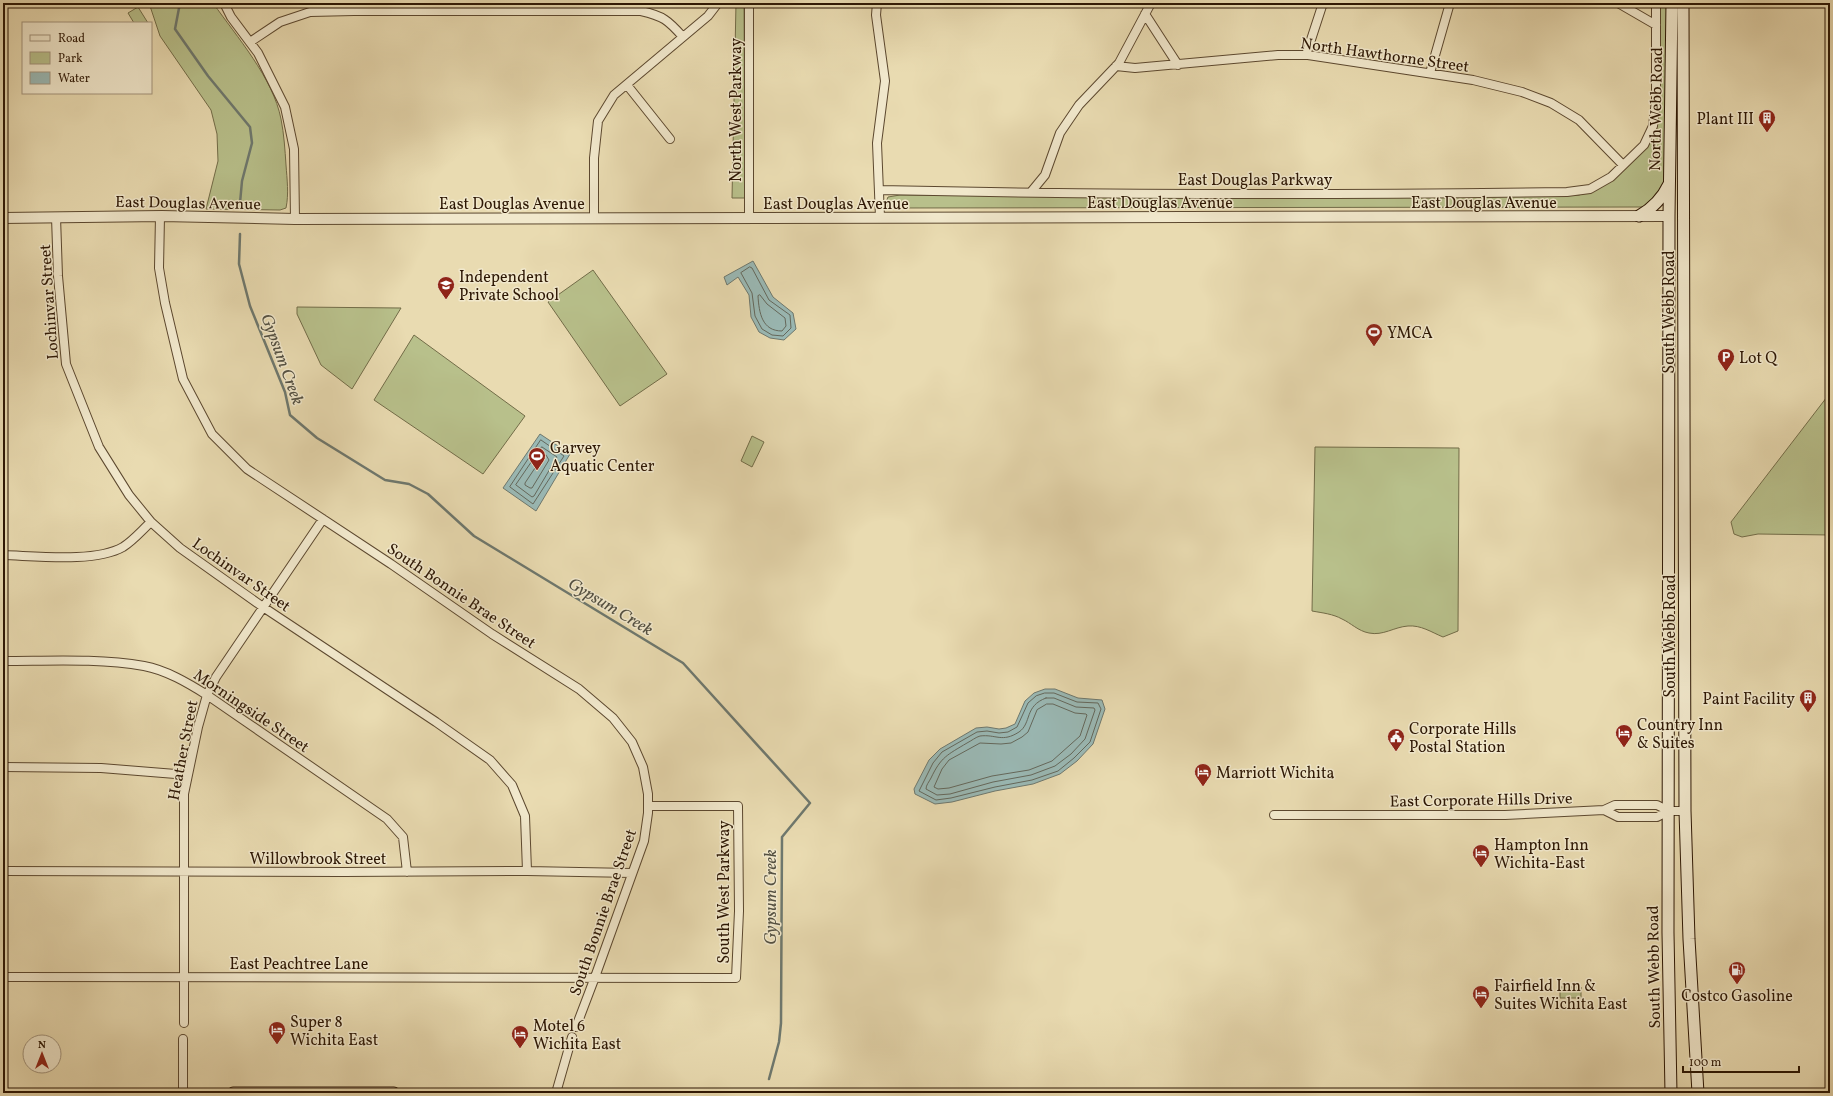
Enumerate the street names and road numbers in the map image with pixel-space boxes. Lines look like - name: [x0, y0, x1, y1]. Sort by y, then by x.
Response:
- street label: North Hawthorne Street: [1299, 33, 1471, 79]
- street label: North West Parkway: [726, 38, 748, 182]
- street label: North Webb Road: [1645, 47, 1669, 171]
- street label: East Douglas Parkway: [1178, 170, 1333, 192]
- street label: East Douglas Avenue: [115, 192, 261, 216]
- street label: East Douglas Avenue: [1087, 193, 1233, 215]
- street label: East Douglas Avenue: [1411, 193, 1557, 215]
- street label: East Douglas Avenue: [439, 194, 585, 216]
- street label: East Douglas Avenue: [763, 194, 909, 216]
- street label: Lochinvar Street: [35, 243, 65, 360]
- street label: South Webb Road: [1659, 250, 1681, 374]
- street label: Lochinvar Street: [187, 533, 295, 618]
- street label: South Bonnie Brae Street: [382, 539, 540, 655]
- street label: South Webb Road: [1660, 574, 1682, 698]
- street label: Morningside Street: [189, 665, 313, 759]
- street label: Heather Street: [163, 698, 205, 803]
- street label: East Corporate Hills Drive: [1389, 788, 1573, 814]
- street label: South West Parkway: [714, 820, 736, 964]
- street label: South Bonnie Brae Street: [565, 826, 643, 999]
- street label: Willowbrook Street: [250, 849, 387, 871]
- street label: South Webb Road: [1643, 905, 1667, 1029]
- street label: East Peachtree Lane: [230, 954, 368, 976]

